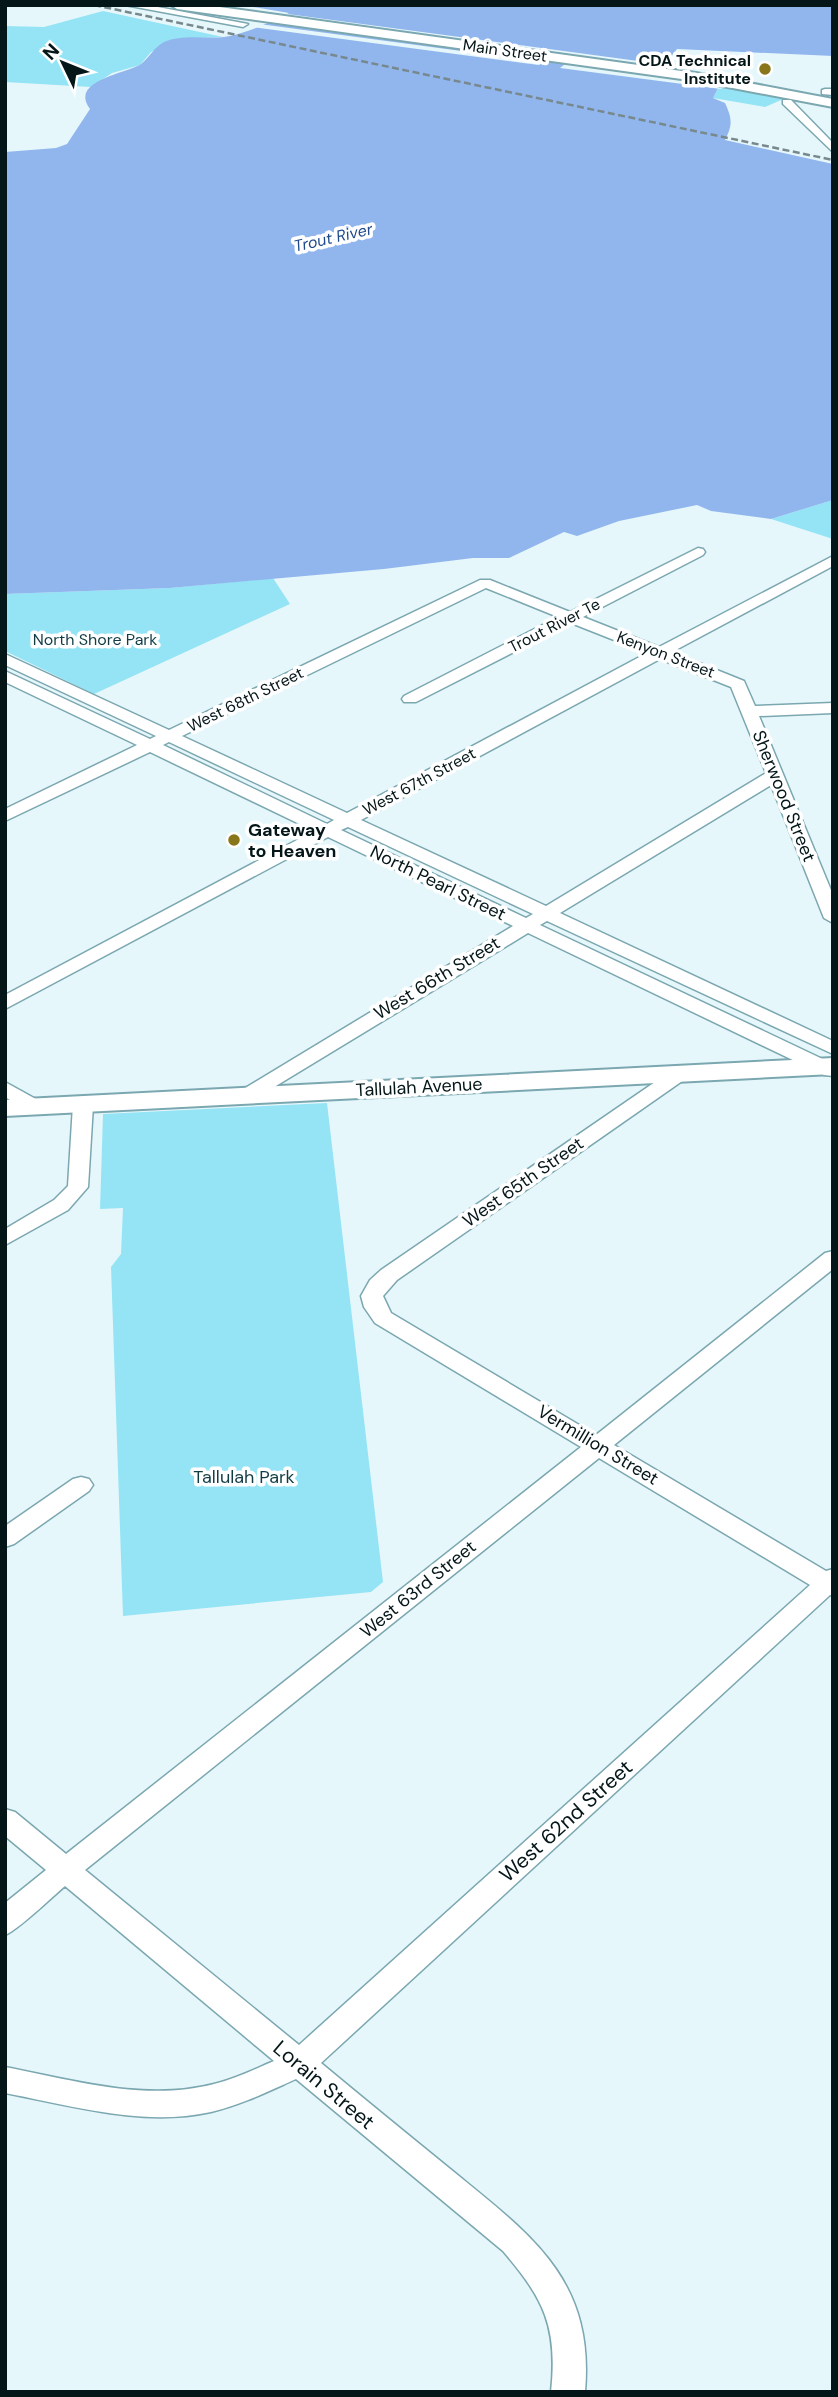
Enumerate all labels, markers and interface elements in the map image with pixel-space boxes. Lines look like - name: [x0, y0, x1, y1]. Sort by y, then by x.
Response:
- north arrow: [28, 28, 98, 98]
- street label: Main Street: [461, 34, 548, 67]
- text: N: [37, 38, 65, 65]
- place label: CDA Technical Institute: [639, 50, 751, 89]
- marker: CDA Technical Institute: [757, 61, 773, 77]
- water label: Trout River: [292, 218, 376, 257]
- street label: Trout River Te: [505, 593, 604, 658]
- street label: Kenyon Street: [614, 626, 718, 683]
- park label: North Shore Park: [33, 629, 157, 650]
- street label: West 68th Street: [184, 662, 307, 737]
- street label: Sherwood Street: [747, 727, 821, 865]
- street label: West 67th Street: [359, 743, 479, 820]
- place label: Gateway to Heaven: [248, 818, 336, 863]
- marker: Gateway to Heaven: [226, 832, 242, 848]
- street label: North Pearl Street: [366, 840, 510, 926]
- street label: West 66th Street: [370, 931, 504, 1025]
- street label: Tallulah Avenue: [355, 1072, 483, 1102]
- street label: West 65th Street: [458, 1131, 588, 1233]
- street label: Vermillion Street: [533, 1399, 663, 1491]
- park label: Tallulah Park: [193, 1465, 295, 1489]
- street label: West 63rd Street: [355, 1535, 481, 1643]
- street label: West 62nd Street: [493, 1754, 639, 1888]
- street label: Lorain Street: [267, 2034, 381, 2136]

